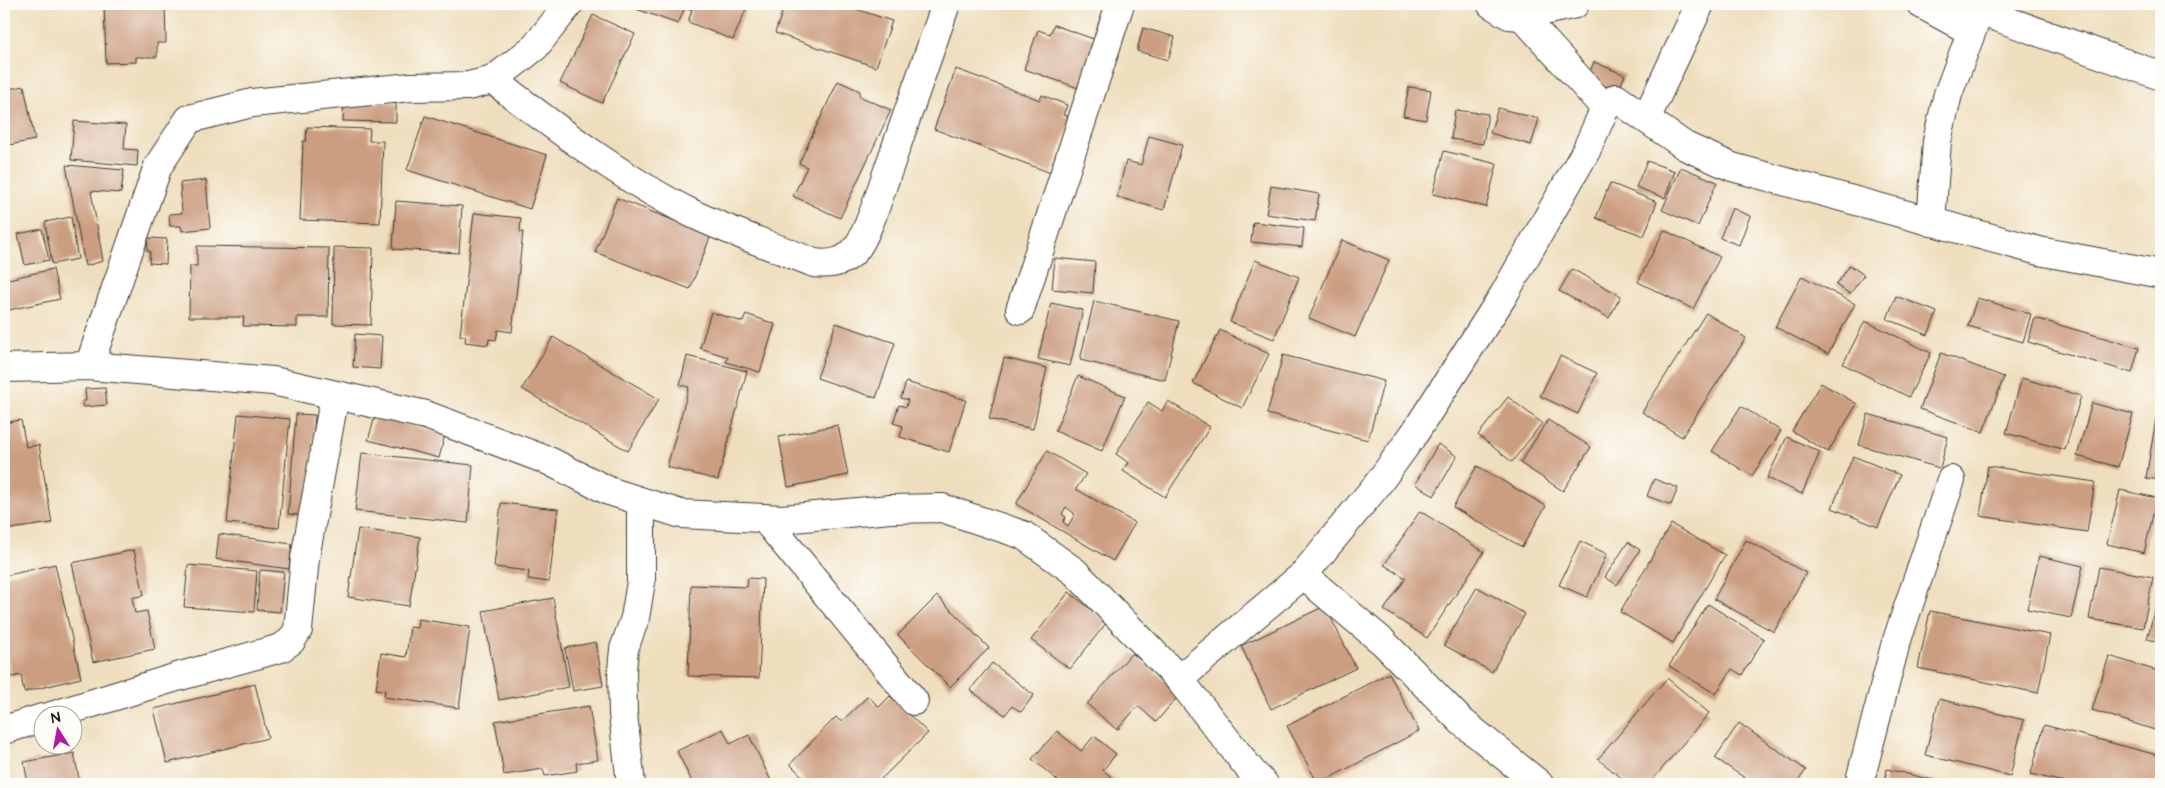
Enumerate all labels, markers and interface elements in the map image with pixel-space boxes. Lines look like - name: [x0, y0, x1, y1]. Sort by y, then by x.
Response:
- north arrow: [32, 706, 82, 756]
- text: N: [49, 708, 62, 729]

